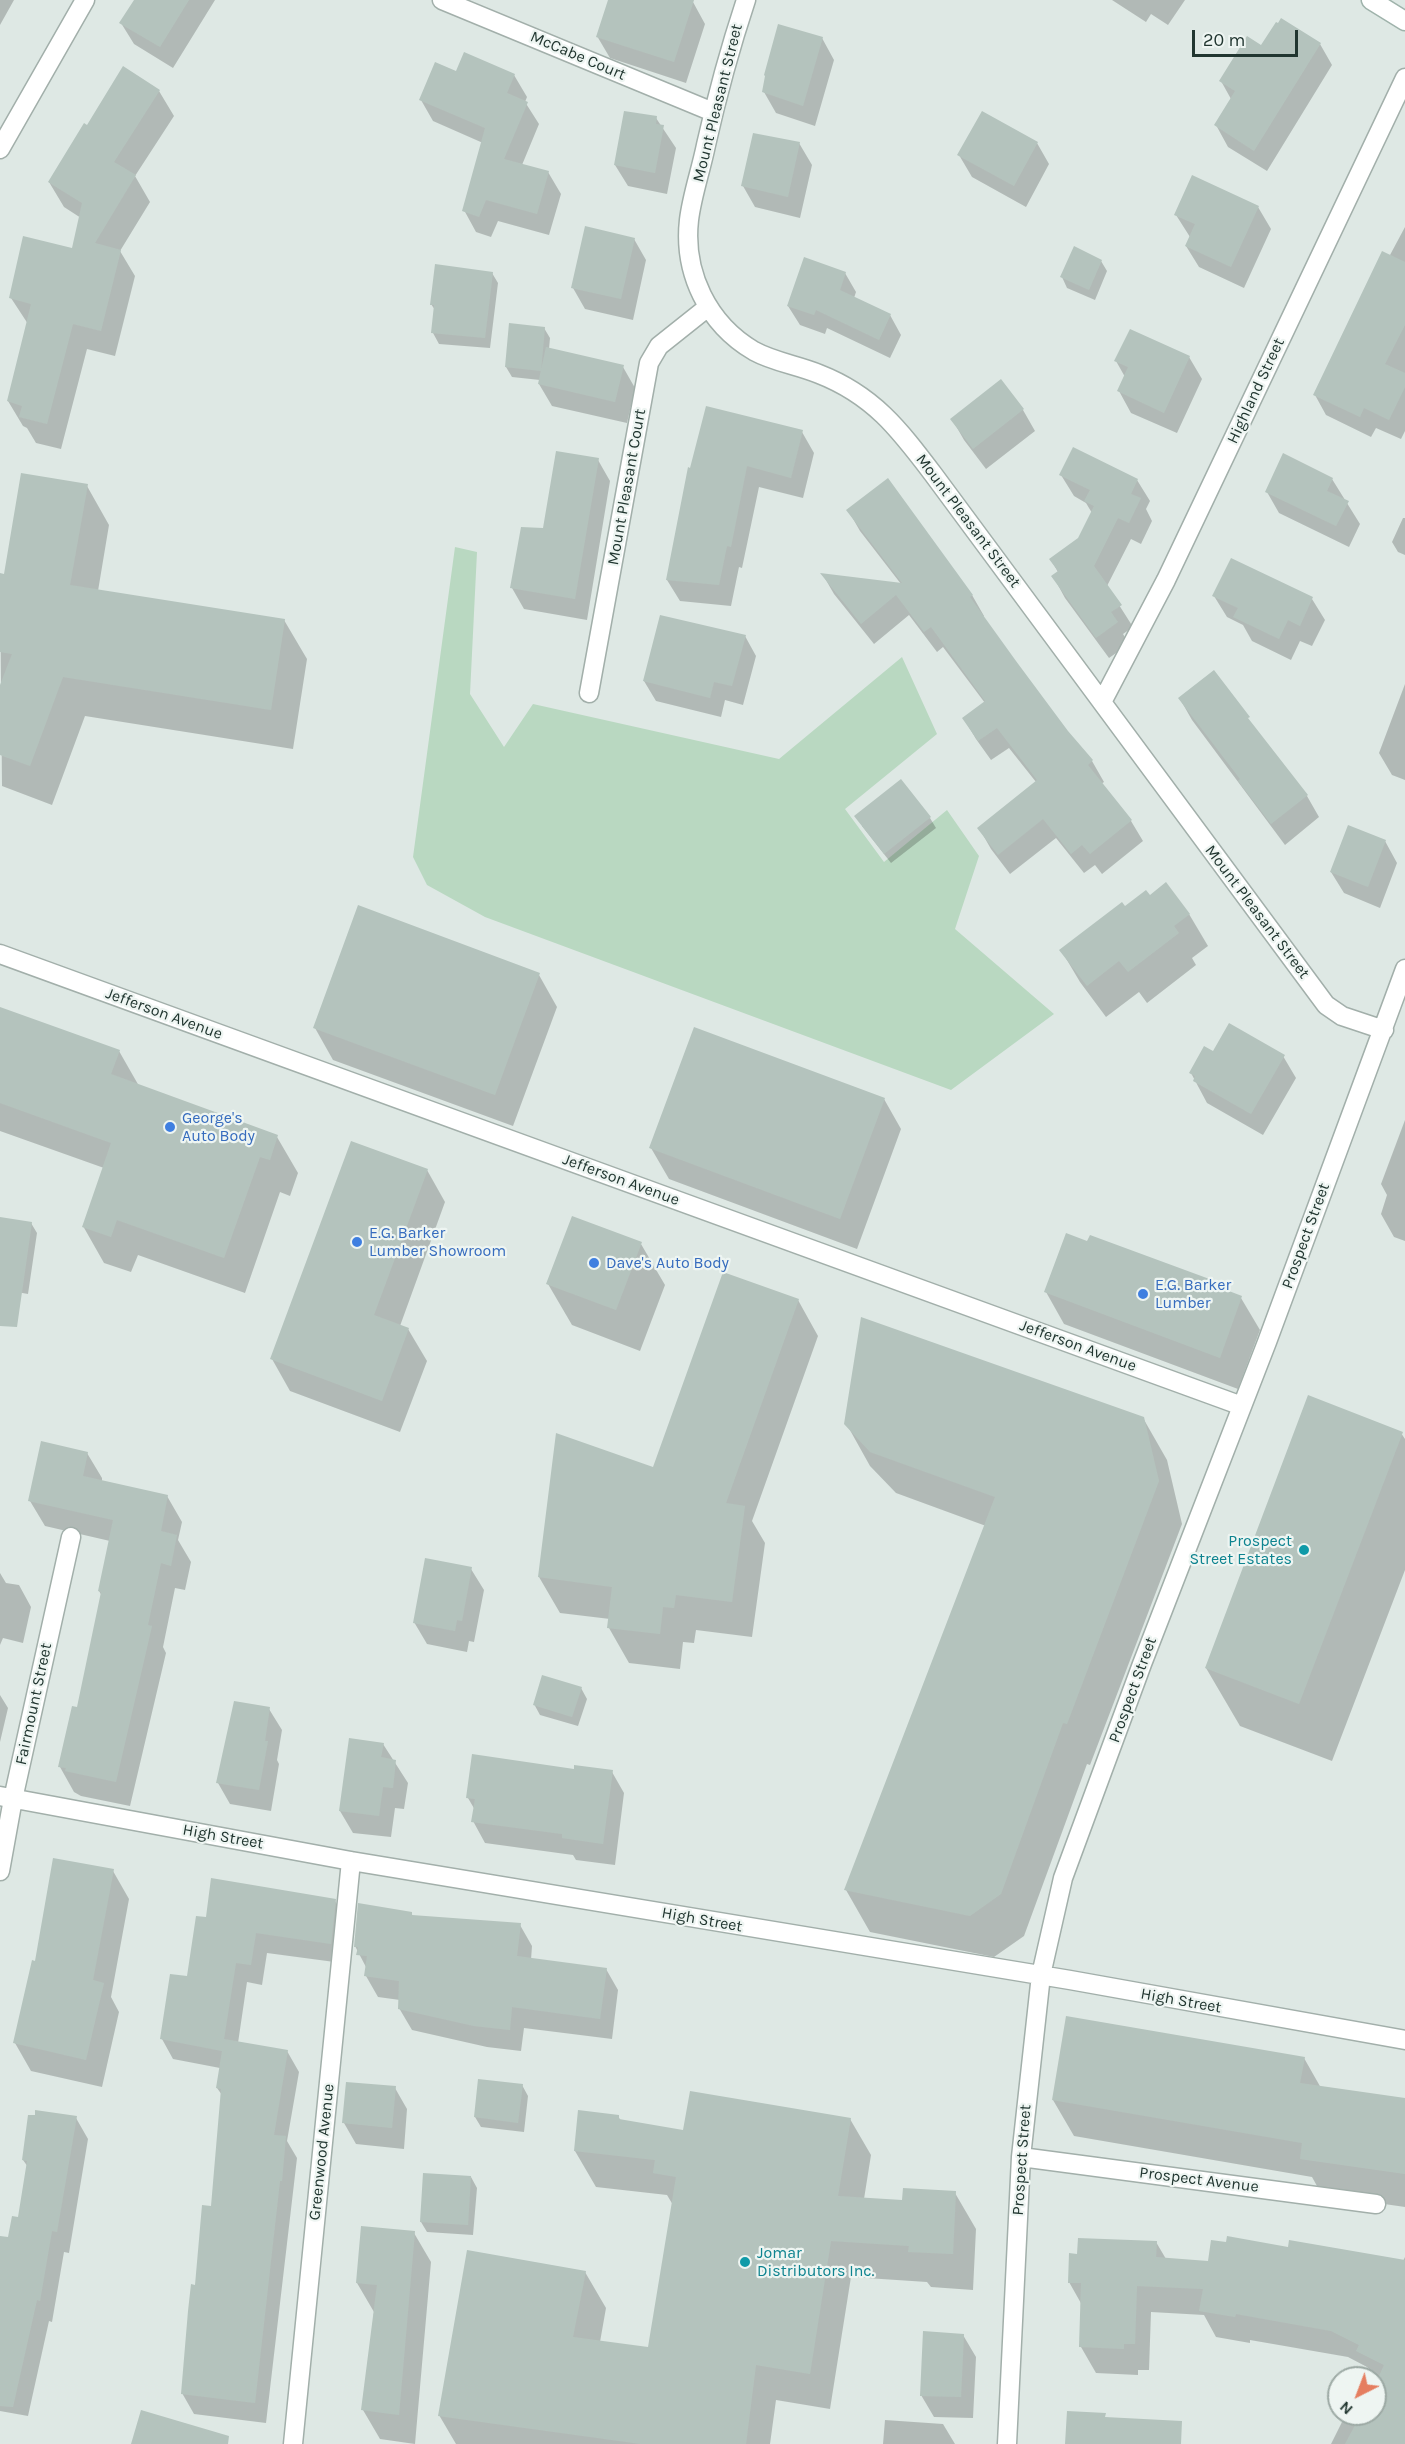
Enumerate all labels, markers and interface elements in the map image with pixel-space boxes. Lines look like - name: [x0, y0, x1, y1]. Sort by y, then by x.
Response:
- scale bar: [1195, 18, 1302, 56]
- street label: Mount Pleasant Street: [689, 22, 747, 184]
- street label: McCabe Court: [527, 27, 629, 85]
- text: 20 m: [1203, 29, 1245, 51]
- street label: Highland Street: [1223, 335, 1289, 447]
- street label: Mount Pleasant Court: [604, 407, 650, 567]
- street label: Mount Pleasant Street: [911, 450, 1025, 592]
- street label: Mount Pleasant Street: [1200, 841, 1314, 983]
- street label: Jefferson Avenue: [103, 984, 225, 1044]
- place label: George's Auto Body: [182, 1108, 255, 1146]
- marker: George's Auto Body: [163, 1120, 177, 1134]
- street label: Jefferson Avenue: [560, 1150, 682, 1210]
- street label: Prospect Street: [1278, 1180, 1334, 1292]
- place label: E.G. Barker Lumber Showroom: [369, 1223, 506, 1261]
- marker: E.G. Barker Lumber Showroom: [350, 1235, 364, 1249]
- place label: Dave's Auto Body: [606, 1253, 729, 1273]
- marker: Dave's Auto Body: [587, 1256, 601, 1270]
- place label: E.G. Barker Lumber: [1155, 1275, 1231, 1313]
- marker: E.G. Barker Lumber: [1136, 1287, 1150, 1301]
- street label: Jefferson Avenue: [1017, 1316, 1139, 1376]
- place label: Prospect Street Estates: [1189, 1531, 1292, 1569]
- marker: Prospect Street Estates: [1297, 1543, 1311, 1557]
- street label: Prospect Street: [1105, 1634, 1161, 1746]
- street label: Fairmount Street: [12, 1641, 56, 1767]
- street label: High Street: [181, 1820, 265, 1854]
- street label: High Street: [660, 1903, 744, 1937]
- street label: High Street: [1139, 1984, 1223, 2018]
- street label: Greenwood Avenue: [305, 2083, 339, 2221]
- street label: Prospect Street: [1009, 2104, 1035, 2216]
- street label: Prospect Avenue: [1138, 2163, 1260, 2197]
- place label: Jomar Distributors Inc.: [757, 2243, 874, 2281]
- marker: Jomar Distributors Inc.: [738, 2255, 752, 2269]
- north arrow: [1327, 2366, 1387, 2426]
- text: N: [1335, 2397, 1357, 2419]

